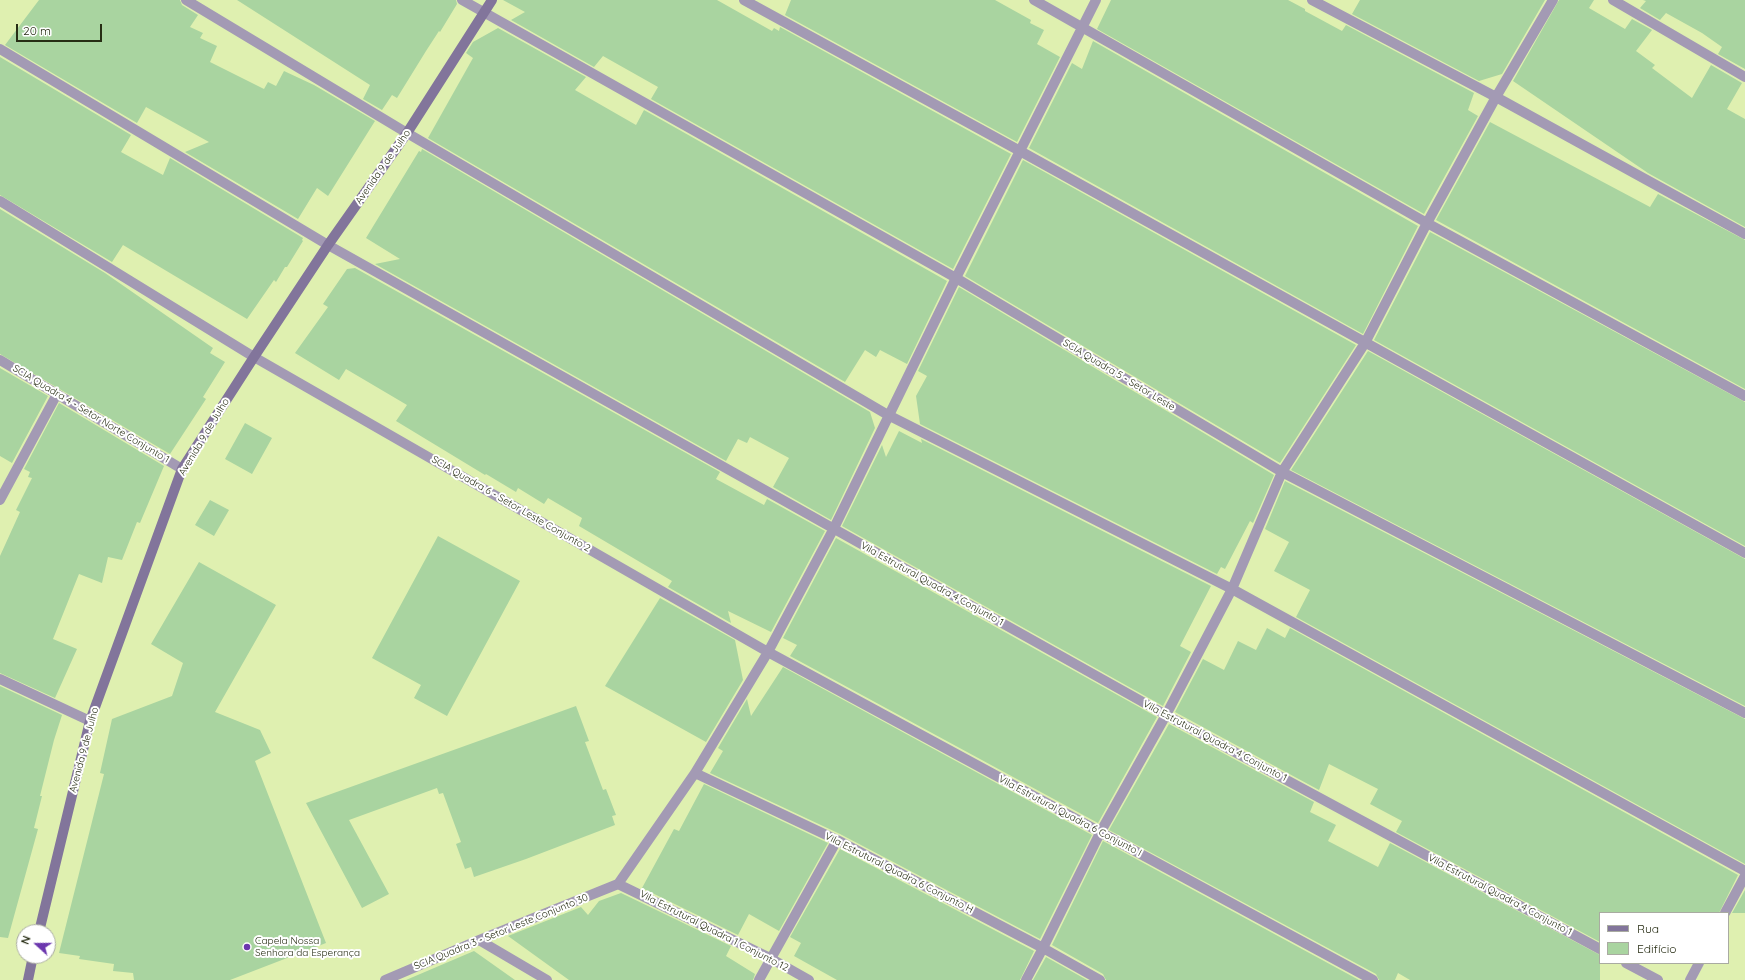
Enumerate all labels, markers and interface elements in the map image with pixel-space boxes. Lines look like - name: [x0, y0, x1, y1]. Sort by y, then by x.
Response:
- scale bar: [18, 16, 104, 42]
- text: 20 m: [23, 23, 51, 38]
- street label: Avenida 9 de Julho: [353, 128, 413, 206]
- street label: SCIA Quadra 5 - Setor Leste: [1061, 337, 1177, 413]
- street label: SCIA Quadra 4 - Setor Norte Conjunto 1: [10, 362, 172, 466]
- street label: Avenida 9 de Julho: [176, 396, 232, 478]
- street label: SCIA Quadra 6 - Setor Leste Conjunto 2: [429, 453, 593, 555]
- street label: Vila Estrutural Quadra 4 Conjunto 1: [858, 540, 1006, 628]
- street label: Vila Estrutural Quadra 4 Conjunto 1: [1141, 698, 1289, 784]
- street label: Avenida 9 de Julho: [67, 706, 101, 794]
- street label: Vila Estrutural Quadra 6 Conjunto I: [996, 773, 1144, 859]
- street label: Vila Estrutural Quadra 6 Conjunto H: [823, 830, 975, 916]
- street label: Vila Estrutural Quadra 4 Conjunto 1: [1426, 852, 1574, 938]
- street label: Vila Estrutural Quadra 1 Conjunto 12: [638, 888, 790, 974]
- street label: SCIA Quadra 3 - Setor Leste Conjunto 30: [412, 891, 590, 973]
- legend: [1599, 912, 1729, 964]
- text: Rua: [1637, 921, 1659, 936]
- north arrow: [16, 924, 56, 964]
- text: N: [18, 934, 34, 946]
- place label: Capela Nossa Senhora da Esperança: [255, 935, 360, 958]
- text: Edifício: [1637, 941, 1677, 956]
- marker: Capela Nossa Senhora da Esperança: [242, 942, 252, 952]

